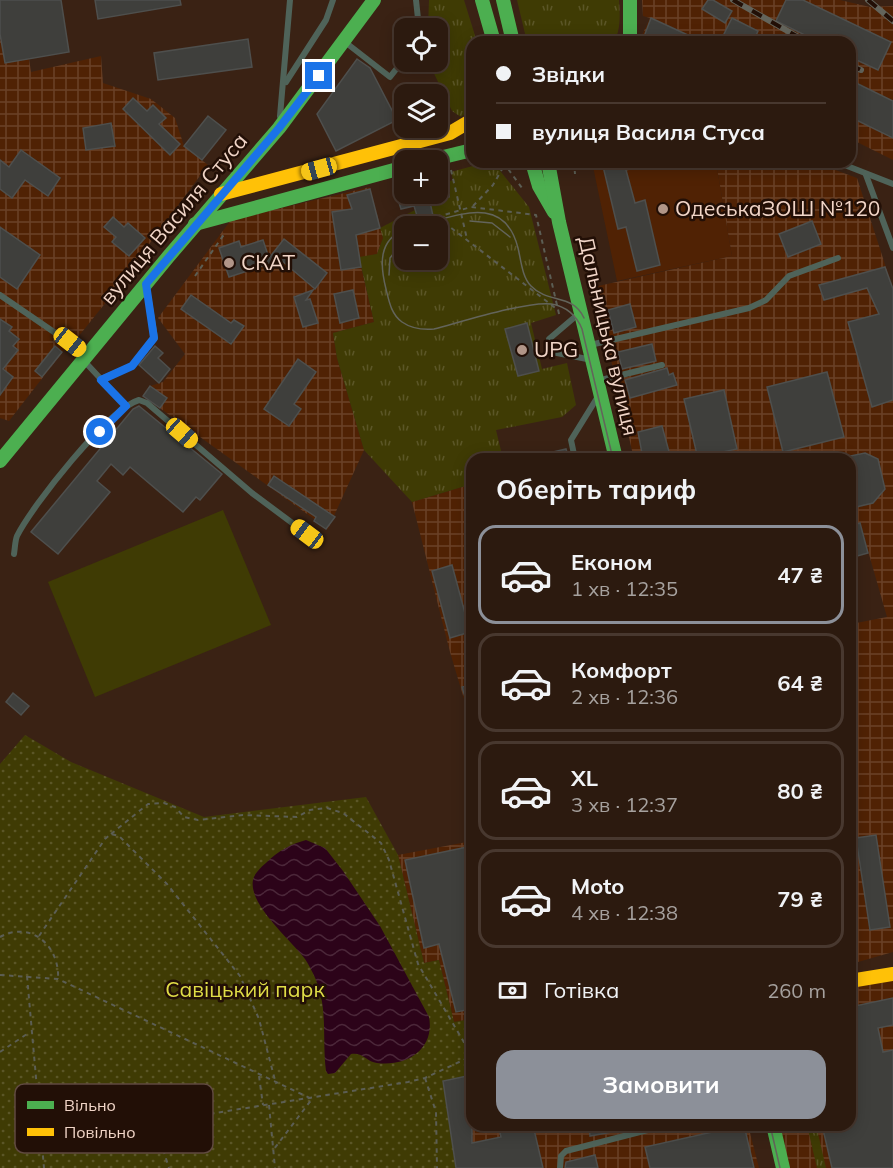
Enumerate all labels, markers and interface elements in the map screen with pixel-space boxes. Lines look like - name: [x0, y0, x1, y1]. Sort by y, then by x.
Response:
- map controls: [394, 18, 448, 270]
- button: locate: [394, 18, 448, 72]
- text: Звідки: [532, 60, 605, 88]
- route end: [305, 62, 332, 89]
- button: layers: [394, 84, 448, 138]
- text: вулиця Василя Стуса: [532, 118, 765, 146]
- street label: вулиця Василя Стуса: [94, 128, 252, 309]
- button: +: [394, 150, 448, 204]
- car: [299, 156, 339, 182]
- place label: ОдеськаЗОШ №120: [675, 195, 880, 221]
- marker: ОдеськаЗОШ №120: [656, 202, 670, 216]
- button: −: [394, 216, 448, 270]
- street label: Дальницька вулиця: [573, 233, 645, 438]
- place label: СКАТ: [241, 249, 295, 275]
- marker: СКАТ: [222, 256, 236, 270]
- car: [50, 324, 90, 360]
- place label: UPG: [534, 336, 578, 362]
- marker: UPG: [515, 343, 529, 357]
- car: [163, 414, 201, 452]
- route start: [86, 418, 113, 445]
- text: Оберіть тариф: [496, 472, 696, 506]
- car: [287, 516, 327, 552]
- icon: car: [499, 548, 553, 602]
- text: Економ: [571, 548, 652, 576]
- text: 47 ₴: [777, 561, 823, 589]
- text: 1 хв · 12:35: [571, 576, 678, 601]
- icon: car: [499, 656, 553, 710]
- text: Комфорт: [571, 656, 672, 684]
- text: 64 ₴: [777, 669, 823, 697]
- text: 2 хв · 12:36: [571, 684, 678, 709]
- icon: car: [499, 764, 553, 818]
- text: XL: [571, 764, 598, 792]
- text: 80 ₴: [777, 777, 823, 805]
- text: 3 хв · 12:37: [571, 792, 678, 817]
- icon: car: [499, 872, 553, 926]
- text: Moto: [571, 872, 624, 900]
- text: 79 ₴: [777, 885, 823, 913]
- text: 4 хв · 12:38: [571, 900, 678, 925]
- icon: cash: [496, 974, 529, 1007]
- park label: Савіцький парк: [165, 976, 325, 1002]
- text: Готівка: [544, 976, 619, 1004]
- text: 260 m: [767, 978, 826, 1003]
- button: Замовити: [496, 1050, 826, 1119]
- legend: [15, 1084, 213, 1153]
- text: Вільно: [64, 1095, 116, 1115]
- text: Повільно: [64, 1122, 135, 1142]

